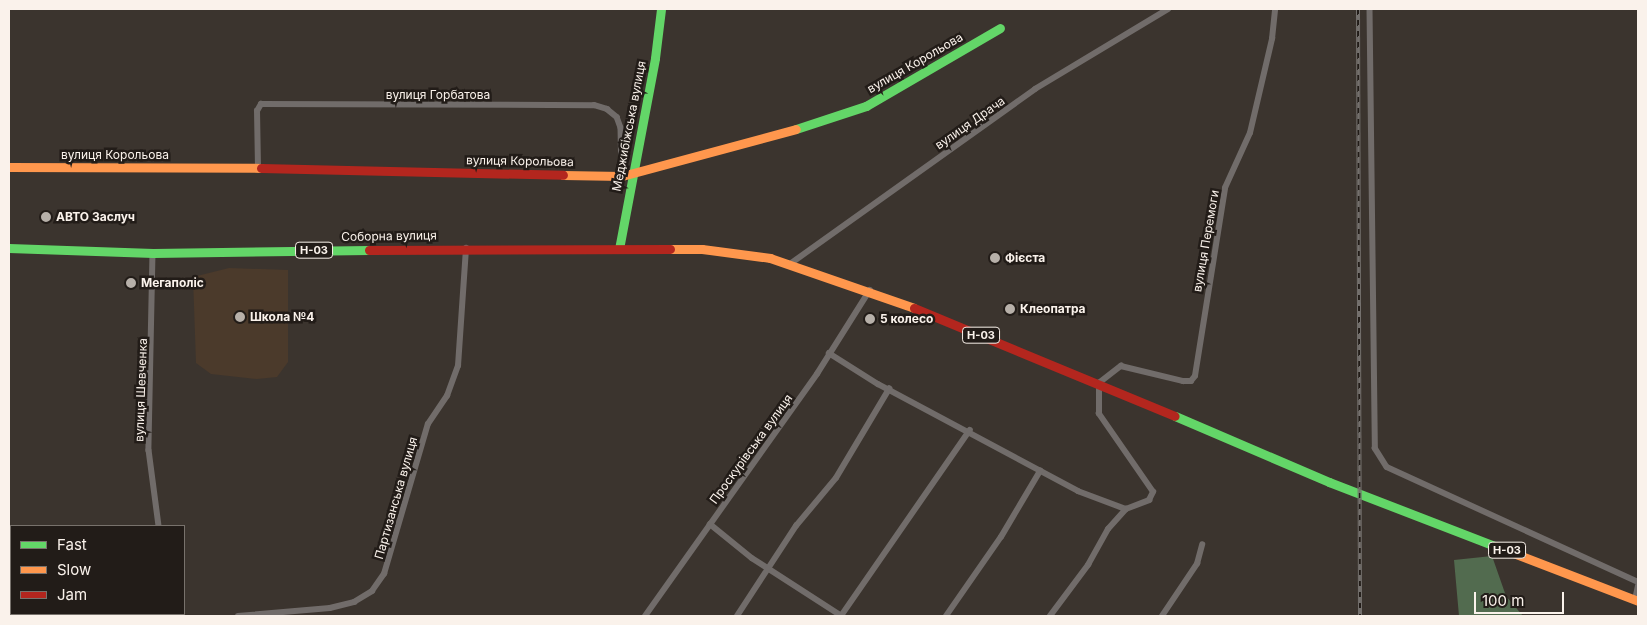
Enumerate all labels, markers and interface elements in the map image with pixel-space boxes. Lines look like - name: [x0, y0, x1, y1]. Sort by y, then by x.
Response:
- street label: вулиця Корольова: [865, 30, 965, 96]
- street label: Меджибіжська вулиця: [609, 60, 649, 192]
- street label: вулиця Горбатова: [386, 88, 490, 102]
- street label: вулиця Драча: [932, 94, 1008, 152]
- street label: вулиця Корольова: [61, 148, 169, 162]
- street label: вулиця Корольова: [466, 153, 574, 169]
- street label: вулиця Перемоги: [1190, 189, 1222, 293]
- place label: АВТО Заслуч: [56, 210, 135, 224]
- marker: АВТО Заслуч: [40, 211, 52, 223]
- street label: Соборна вулиця: [341, 228, 437, 244]
- road number: Н-03: [294, 242, 334, 258]
- place label: Фієста: [1005, 251, 1045, 265]
- marker: Фієста: [989, 252, 1001, 264]
- place label: Мегаполіс: [141, 276, 204, 290]
- marker: Мегаполіс: [125, 277, 137, 289]
- place label: Клеопатра: [1020, 302, 1086, 316]
- marker: Клеопатра: [1004, 303, 1016, 315]
- place label: Школа №4: [250, 310, 314, 324]
- marker: Школа №4: [234, 311, 246, 323]
- place label: 5 колесо: [880, 312, 933, 326]
- marker: 5 колесо: [864, 313, 876, 325]
- road number: Н-03: [961, 326, 1001, 344]
- street label: вулиця Шевченка: [132, 338, 150, 442]
- street label: Проскурівська вулиця: [707, 392, 795, 506]
- street label: Партизанська вулиця: [372, 435, 420, 561]
- legend: [10, 525, 185, 615]
- text: Fast: [57, 535, 87, 554]
- road number: Н-03: [1487, 542, 1527, 558]
- text: Slow: [57, 560, 91, 579]
- scale bar: [1477, 582, 1567, 614]
- text: Jam: [57, 585, 87, 604]
- text: 100 m: [1482, 591, 1524, 610]

